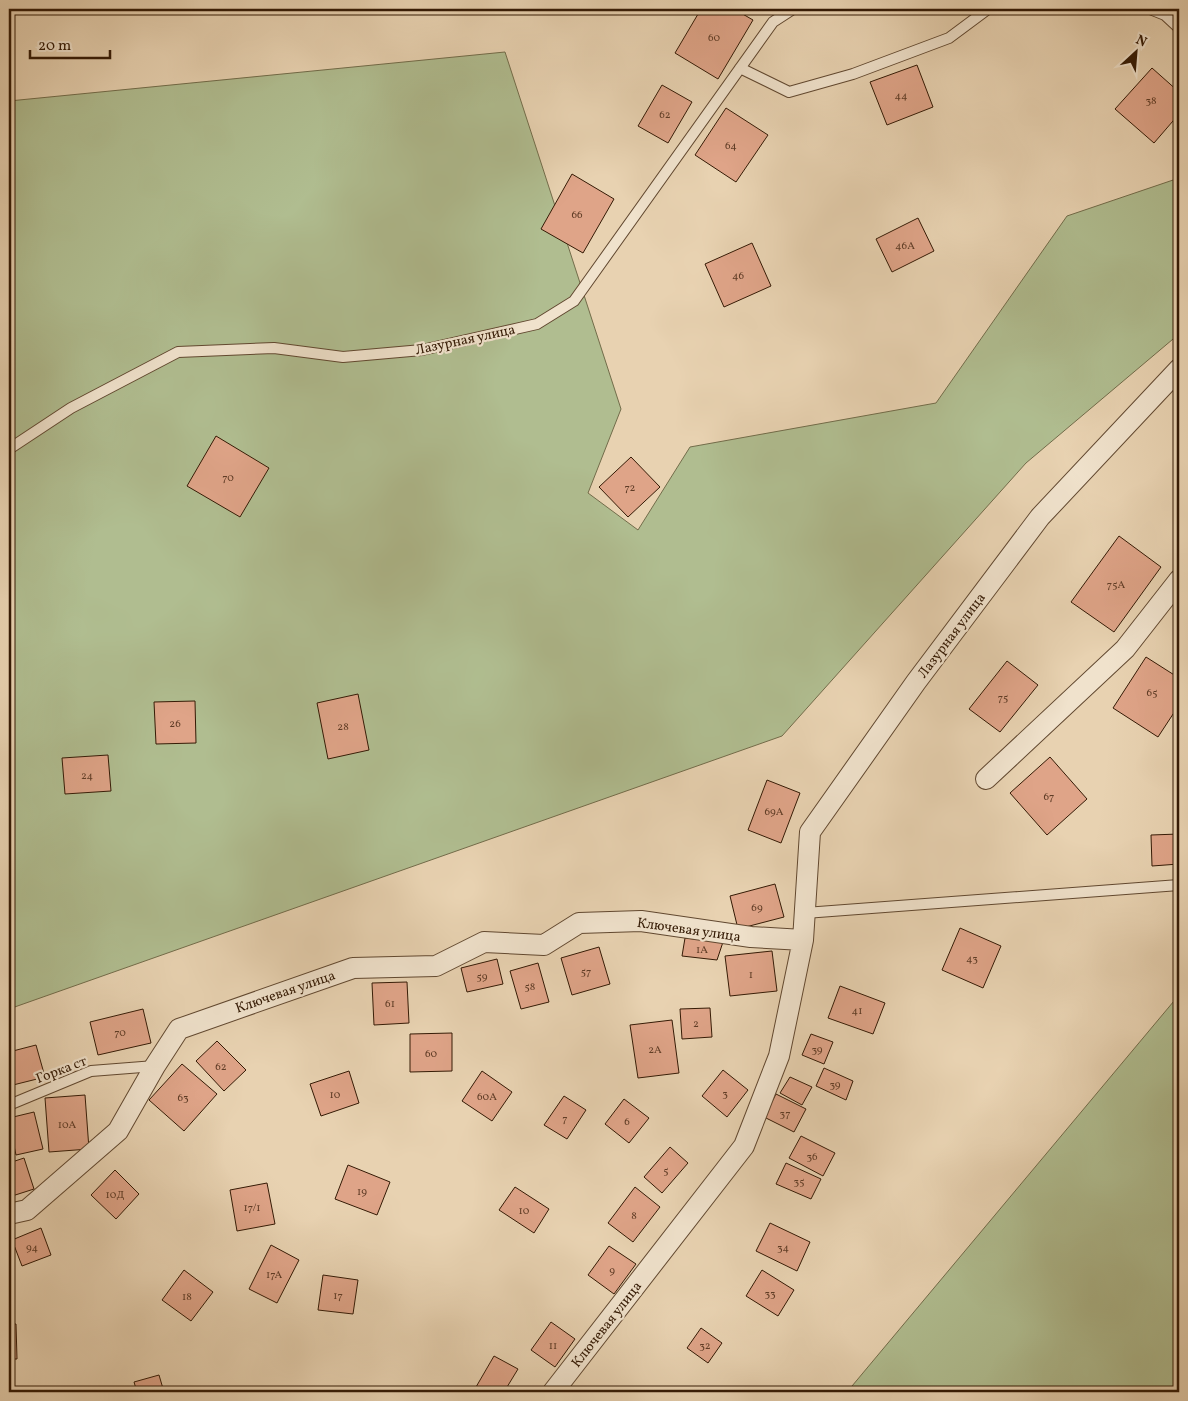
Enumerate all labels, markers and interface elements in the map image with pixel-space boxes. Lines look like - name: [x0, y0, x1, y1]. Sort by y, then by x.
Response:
- scale bar: [30, 28, 110, 60]
- north arrow: [1110, 28, 1160, 78]
- house number: 60: [708, 31, 720, 46]
- text: N: [1132, 31, 1150, 52]
- text: 20 m: [38, 36, 71, 57]
- house number: 44: [894, 89, 908, 104]
- house number: 38: [1145, 94, 1157, 109]
- house number: 62: [659, 108, 671, 123]
- house number: 64: [725, 139, 737, 154]
- house number: 66: [571, 208, 583, 223]
- house number: 46А: [895, 239, 915, 254]
- house number: 46: [732, 269, 744, 284]
- street label: Лазурная улица: [413, 321, 517, 360]
- house number: 70: [222, 471, 234, 486]
- house number: 72: [624, 481, 636, 496]
- house number: 75А: [1107, 578, 1125, 593]
- street label: Лазурная улица: [914, 589, 990, 682]
- house number: 65: [1147, 686, 1157, 701]
- house number: 75: [998, 691, 1008, 706]
- house number: 26: [169, 717, 181, 732]
- house number: 28: [337, 720, 349, 735]
- house number: 24: [81, 769, 93, 784]
- house number: 67: [1044, 790, 1054, 805]
- house number: 69А: [764, 805, 784, 820]
- house number: 69: [751, 901, 763, 916]
- street label: Ключевая улица: [636, 914, 742, 947]
- house number: 1А: [696, 943, 708, 958]
- house number: 43: [966, 952, 978, 967]
- house number: 57: [581, 965, 591, 980]
- street label: Ключевая улица: [233, 966, 338, 1018]
- house number: 1: [749, 968, 753, 983]
- house number: 59: [477, 970, 488, 985]
- house number: 58: [525, 980, 536, 995]
- house number: 61: [385, 997, 395, 1012]
- house number: 41: [852, 1004, 862, 1019]
- house number: 2: [693, 1017, 699, 1032]
- house number: 70: [114, 1026, 126, 1041]
- house number: 2А: [648, 1043, 662, 1058]
- house number: 39: [811, 1043, 823, 1058]
- house number: 60: [425, 1047, 437, 1062]
- street label: Горка ст: [33, 1052, 90, 1089]
- house number: 62: [215, 1060, 227, 1075]
- house number: 39: [829, 1078, 841, 1093]
- house number: 3: [722, 1087, 728, 1102]
- house number: 10: [330, 1088, 341, 1103]
- house number: 60А: [477, 1090, 497, 1105]
- house number: 63: [177, 1091, 189, 1106]
- house number: 37: [780, 1107, 790, 1122]
- house number: 7: [562, 1112, 568, 1127]
- house number: 6: [624, 1115, 630, 1130]
- house number: 10А: [58, 1118, 77, 1133]
- house number: 36: [806, 1150, 818, 1165]
- house number: 5: [663, 1164, 669, 1179]
- house number: 35: [794, 1175, 804, 1190]
- house number: 19: [357, 1185, 367, 1200]
- house number: 10Д: [106, 1188, 124, 1203]
- house number: 17/1: [243, 1201, 261, 1216]
- house number: 10: [519, 1204, 530, 1219]
- house number: 8: [631, 1209, 637, 1224]
- house number: 94: [26, 1241, 38, 1256]
- house number: 34: [777, 1241, 790, 1256]
- house number: 9: [609, 1264, 615, 1279]
- house number: 17А: [266, 1268, 282, 1283]
- street label: Ключевая улица: [567, 1278, 647, 1372]
- house number: 33: [764, 1287, 776, 1302]
- house number: 17: [333, 1289, 343, 1304]
- house number: 18: [182, 1290, 192, 1305]
- house number: 11: [549, 1339, 557, 1354]
- house number: 32: [699, 1339, 711, 1354]

